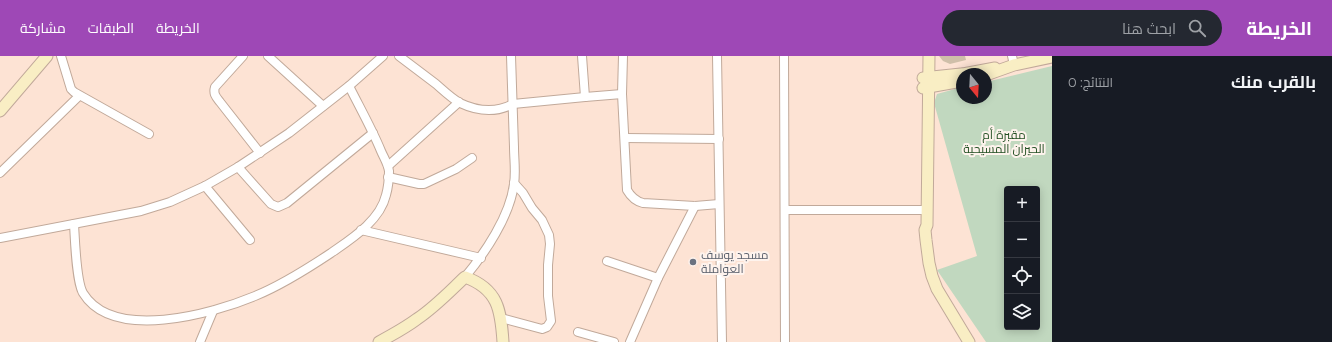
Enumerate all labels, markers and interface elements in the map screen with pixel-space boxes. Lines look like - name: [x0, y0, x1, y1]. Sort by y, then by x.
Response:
- search box: [942, 10, 1222, 46]
- icon: search: [1186, 17, 1208, 39]
- text: الخريطة: [1246, 17, 1312, 40]
- text: مشاركة: [20, 19, 66, 37]
- text: الطبقات: [88, 19, 134, 37]
- text: الخريطة: [156, 19, 200, 37]
- text: ابحث هنا: [1122, 19, 1176, 38]
- north arrow: [956, 68, 992, 104]
- text: بالقرب منك: [1231, 72, 1316, 92]
- text: النتائج: 0: [1068, 74, 1113, 90]
- park label: مقبرة أم الحيران المسيحية: [963, 127, 1045, 156]
- map controls: [1004, 186, 1040, 330]
- button: +: [1004, 186, 1040, 222]
- button: −: [1004, 222, 1040, 258]
- place label: مسجد يوسف العواملة: [701, 247, 769, 276]
- marker: مسجد يوسف العواملة: [688, 257, 698, 267]
- button: locate: [1004, 258, 1040, 294]
- button: layers: [1004, 294, 1040, 330]

